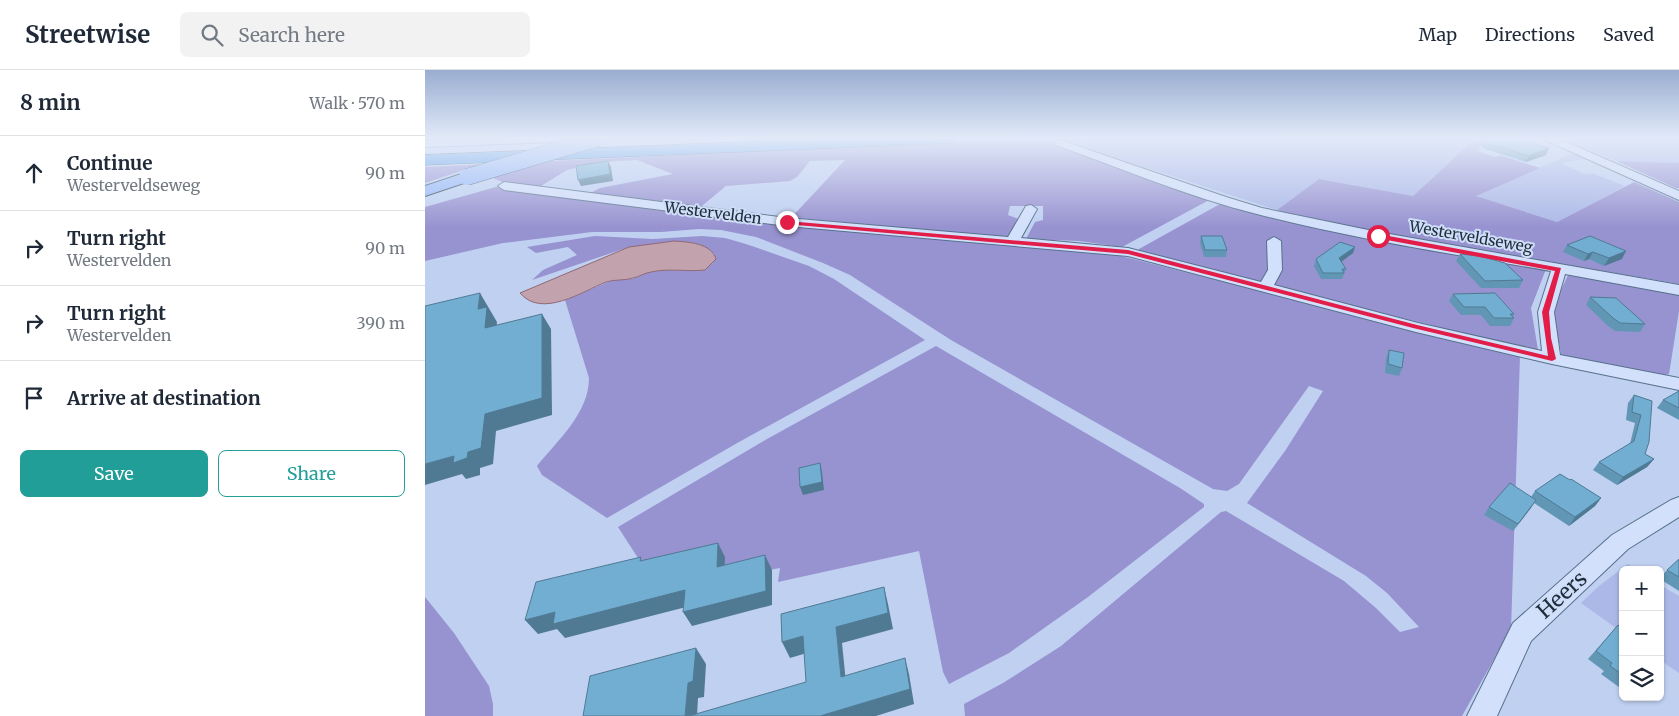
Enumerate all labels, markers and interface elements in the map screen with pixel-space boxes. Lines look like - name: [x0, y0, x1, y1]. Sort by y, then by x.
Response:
- search box: [180, 12, 530, 57]
- text: Streetwise: [25, 19, 150, 50]
- icon: search: [198, 21, 226, 49]
- text: Search here: [238, 23, 345, 47]
- text: Map: [1419, 23, 1457, 46]
- text: Directions: [1485, 23, 1575, 46]
- text: Saved: [1603, 23, 1654, 46]
- text: 8 min: [20, 89, 81, 116]
- text: Walk · 570 m: [309, 93, 405, 113]
- text: Continue: [67, 151, 153, 175]
- icon: ahead: [20, 159, 48, 187]
- text: 90 m: [365, 163, 405, 183]
- text: Westerveldseweg: [67, 175, 200, 195]
- street label: Westervelden: [662, 197, 763, 228]
- route end: [776, 211, 799, 234]
- street label: Westerveldseweg: [1407, 216, 1534, 257]
- route start: [1367, 225, 1390, 248]
- text: Turn right: [67, 226, 166, 250]
- icon: right: [20, 234, 48, 262]
- text: 90 m: [365, 238, 405, 258]
- text: Westervelden: [67, 250, 171, 270]
- text: Turn right: [67, 301, 166, 325]
- icon: right: [20, 309, 48, 337]
- text: 390 m: [357, 313, 405, 333]
- text: Westervelden: [67, 325, 171, 345]
- icon: arrive: [20, 384, 48, 412]
- text: Arrive at destination: [67, 386, 261, 410]
- button: Save: [20, 450, 208, 497]
- button: Share: [218, 450, 405, 497]
- street label: Heers: [1531, 565, 1592, 624]
- map controls: [1619, 566, 1664, 701]
- button: +: [1619, 566, 1664, 611]
- button: −: [1619, 611, 1664, 656]
- button: layers: [1619, 656, 1664, 701]

